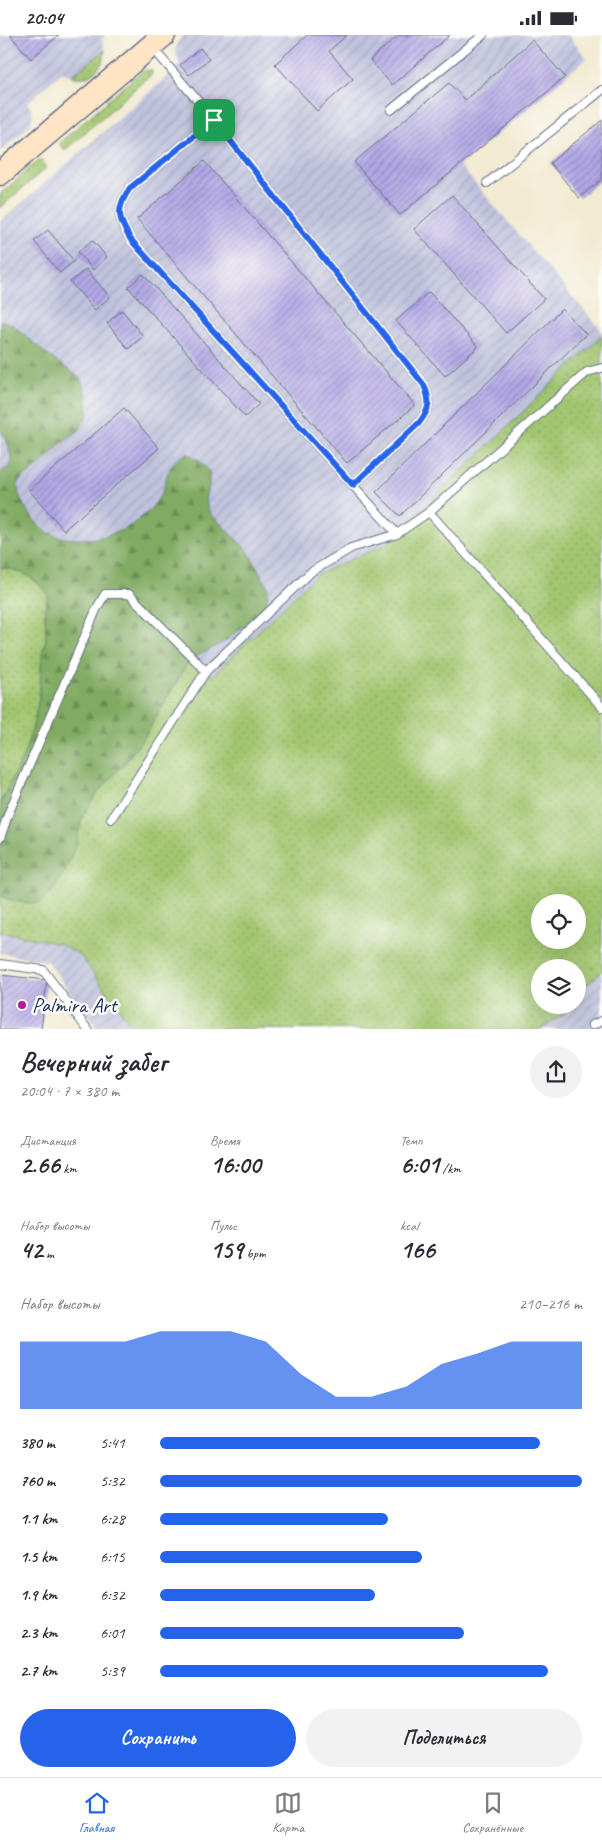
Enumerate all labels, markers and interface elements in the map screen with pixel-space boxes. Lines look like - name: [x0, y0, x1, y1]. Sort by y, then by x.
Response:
- text: 20:04: [25, 6, 63, 30]
- pin: [193, 99, 235, 141]
- icon: arrive: [200, 106, 228, 134]
- map controls: [531, 894, 586, 1014]
- button: locate: [531, 894, 586, 949]
- button: layers: [531, 959, 586, 1014]
- place label: Palmira Art: [32, 992, 119, 1018]
- marker: Palmira Art: [16, 999, 28, 1011]
- text: Вечерний забег: [20, 1044, 167, 1079]
- button: share: [530, 1046, 582, 1098]
- text: 20:04 · 7 × 380 m: [20, 1081, 119, 1101]
- text: Дистанция: [20, 1132, 76, 1149]
- text: Время: [210, 1132, 240, 1149]
- text: Темп: [400, 1132, 423, 1149]
- text: 2.66: [20, 1149, 60, 1181]
- text: 16:00: [210, 1149, 260, 1181]
- text: 6:01: [400, 1149, 439, 1181]
- text: km: [60, 1160, 77, 1177]
- text: /km: [439, 1160, 461, 1177]
- text: Набор высоты: [20, 1217, 89, 1234]
- text: Пульс: [210, 1217, 237, 1234]
- text: kcal: [400, 1217, 419, 1234]
- text: 42: [20, 1234, 43, 1266]
- text: 159: [210, 1234, 243, 1266]
- text: 166: [400, 1234, 435, 1266]
- text: m: [43, 1245, 54, 1262]
- text: bpm: [243, 1245, 266, 1262]
- text: Набор высоты: [20, 1294, 99, 1314]
- text: 210–216 m: [519, 1294, 582, 1314]
- text: 380 m: [20, 1433, 55, 1453]
- text: 5:41: [100, 1433, 125, 1453]
- text: 760 m: [20, 1471, 55, 1491]
- text: 5:32: [100, 1471, 125, 1491]
- text: 1.1 km: [20, 1509, 57, 1529]
- text: 6:28: [100, 1509, 125, 1529]
- text: 1.5 km: [20, 1547, 57, 1567]
- text: 6:15: [100, 1547, 125, 1567]
- text: 1.9 km: [20, 1585, 57, 1605]
- text: 6:32: [100, 1585, 125, 1605]
- text: 2.3 km: [20, 1623, 57, 1643]
- text: 6:01: [100, 1623, 125, 1643]
- text: 2.7 km: [20, 1661, 57, 1681]
- text: 5:39: [100, 1661, 125, 1681]
- button: Сохранить: [20, 1709, 296, 1767]
- button: Поделиться: [306, 1709, 582, 1767]
- tab: Главная: [79, 1789, 114, 1836]
- tab: Карта: [272, 1789, 304, 1836]
- tab: Сохранённые: [462, 1789, 523, 1836]

